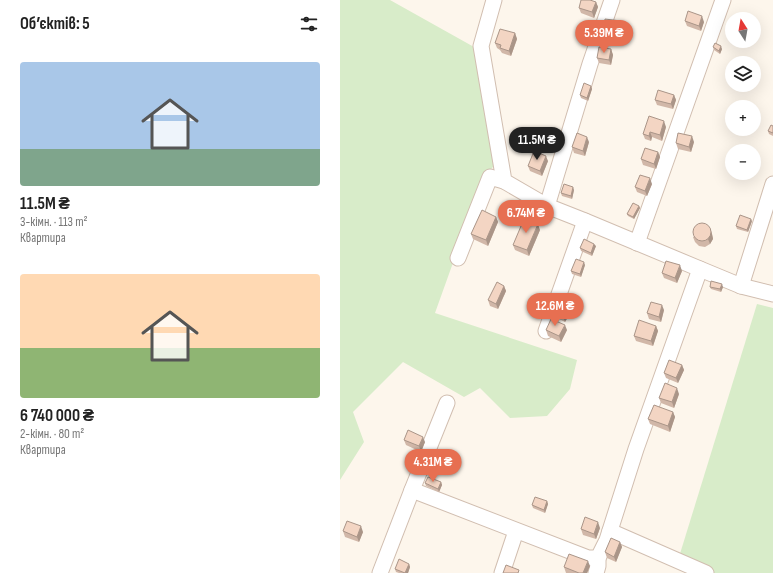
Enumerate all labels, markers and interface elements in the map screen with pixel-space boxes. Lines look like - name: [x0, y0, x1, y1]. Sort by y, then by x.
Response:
- north arrow: [725, 12, 761, 48]
- map controls: [725, 12, 761, 180]
- icon: filters: [298, 13, 320, 35]
- text: Об’єктів: 5: [20, 14, 90, 34]
- pin: 5.39M ₴: [567, 20, 641, 54]
- text: 5.39M ₴: [584, 25, 624, 41]
- button: layers: [725, 56, 761, 92]
- icon: home: [134, 88, 206, 160]
- button: +: [725, 100, 761, 136]
- pin: 11.5M ₴: [500, 127, 574, 161]
- text: 11.5M ₴: [518, 132, 556, 148]
- button: −: [725, 144, 761, 180]
- text: 11.5M ₴: [20, 194, 70, 214]
- pin: 6.74M ₴: [489, 200, 563, 234]
- text: 6.74M ₴: [507, 205, 545, 221]
- text: 3-кімн. · 113 m²: [20, 214, 88, 230]
- text: Квартира: [20, 230, 66, 246]
- pin: 12.6M ₴: [518, 293, 592, 327]
- text: 12.6M ₴: [536, 298, 574, 314]
- icon: home: [134, 300, 206, 372]
- text: 6 740 000 ₴: [20, 406, 94, 426]
- text: 2-кімн. · 80 m²: [20, 426, 84, 442]
- text: Квартира: [20, 442, 66, 458]
- pin: 4.31M ₴: [396, 449, 470, 483]
- text: 4.31M ₴: [414, 454, 452, 470]

